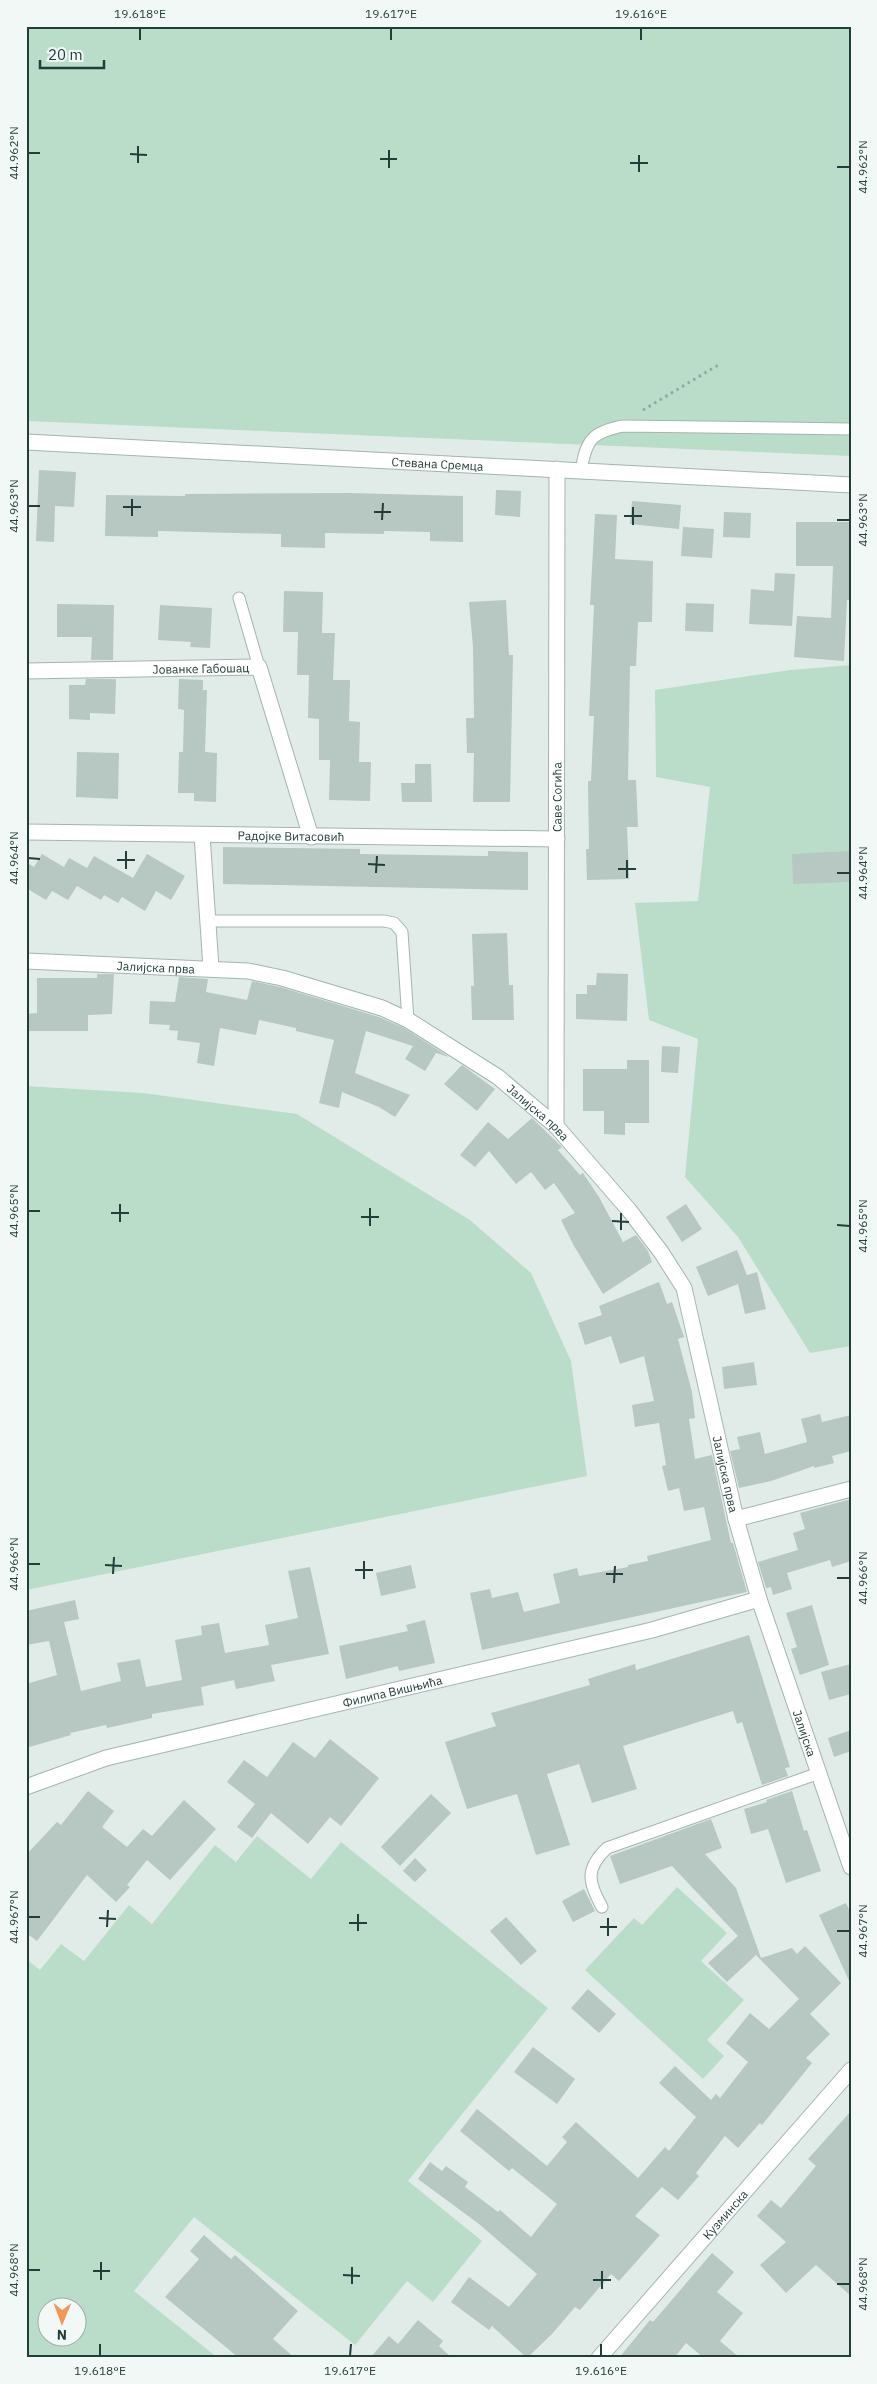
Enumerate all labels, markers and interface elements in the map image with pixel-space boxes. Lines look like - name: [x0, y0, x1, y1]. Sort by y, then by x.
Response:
- text: 19.618°E: [114, 6, 166, 21]
- text: 19.617°E: [365, 6, 417, 21]
- text: 19.616°E: [615, 6, 667, 21]
- scale bar: [40, 38, 104, 70]
- text: 20 m: [48, 45, 83, 64]
- text: 44.962°N: [6, 126, 21, 180]
- text: 44.962°N: [855, 140, 870, 194]
- street label: Стевана Сремца: [391, 454, 484, 473]
- text: 44.963°N: [6, 479, 21, 533]
- text: 44.963°N: [855, 493, 870, 547]
- street label: Јованке Габошац: [152, 660, 250, 676]
- street label: Саве Согића: [549, 762, 564, 832]
- street label: Радојке Витасовић: [237, 827, 344, 844]
- text: 44.964°N: [6, 831, 21, 885]
- text: 44.964°N: [855, 846, 870, 900]
- street label: Јалијска прва: [116, 958, 196, 976]
- street label: Јалијска прва: [504, 1081, 573, 1144]
- text: 44.965°N: [6, 1184, 21, 1238]
- text: 44.965°N: [855, 1199, 870, 1253]
- street label: Јалијска прва: [710, 1434, 742, 1514]
- text: 44.966°N: [6, 1537, 21, 1591]
- text: 44.966°N: [855, 1551, 870, 1605]
- street label: Филипа Вишњића: [341, 1672, 444, 1710]
- street label: Јалијска: [790, 1708, 820, 1759]
- text: 44.967°N: [6, 1890, 21, 1944]
- text: 44.967°N: [855, 1904, 870, 1958]
- street label: Кузминска: [699, 2186, 751, 2242]
- text: 44.968°N: [6, 2243, 21, 2297]
- text: 44.968°N: [855, 2257, 870, 2311]
- north arrow: [38, 2296, 88, 2346]
- text: N: [57, 2326, 67, 2344]
- text: 19.618°E: [74, 2363, 126, 2378]
- text: 19.617°E: [324, 2363, 376, 2378]
- text: 19.616°E: [575, 2363, 627, 2378]

